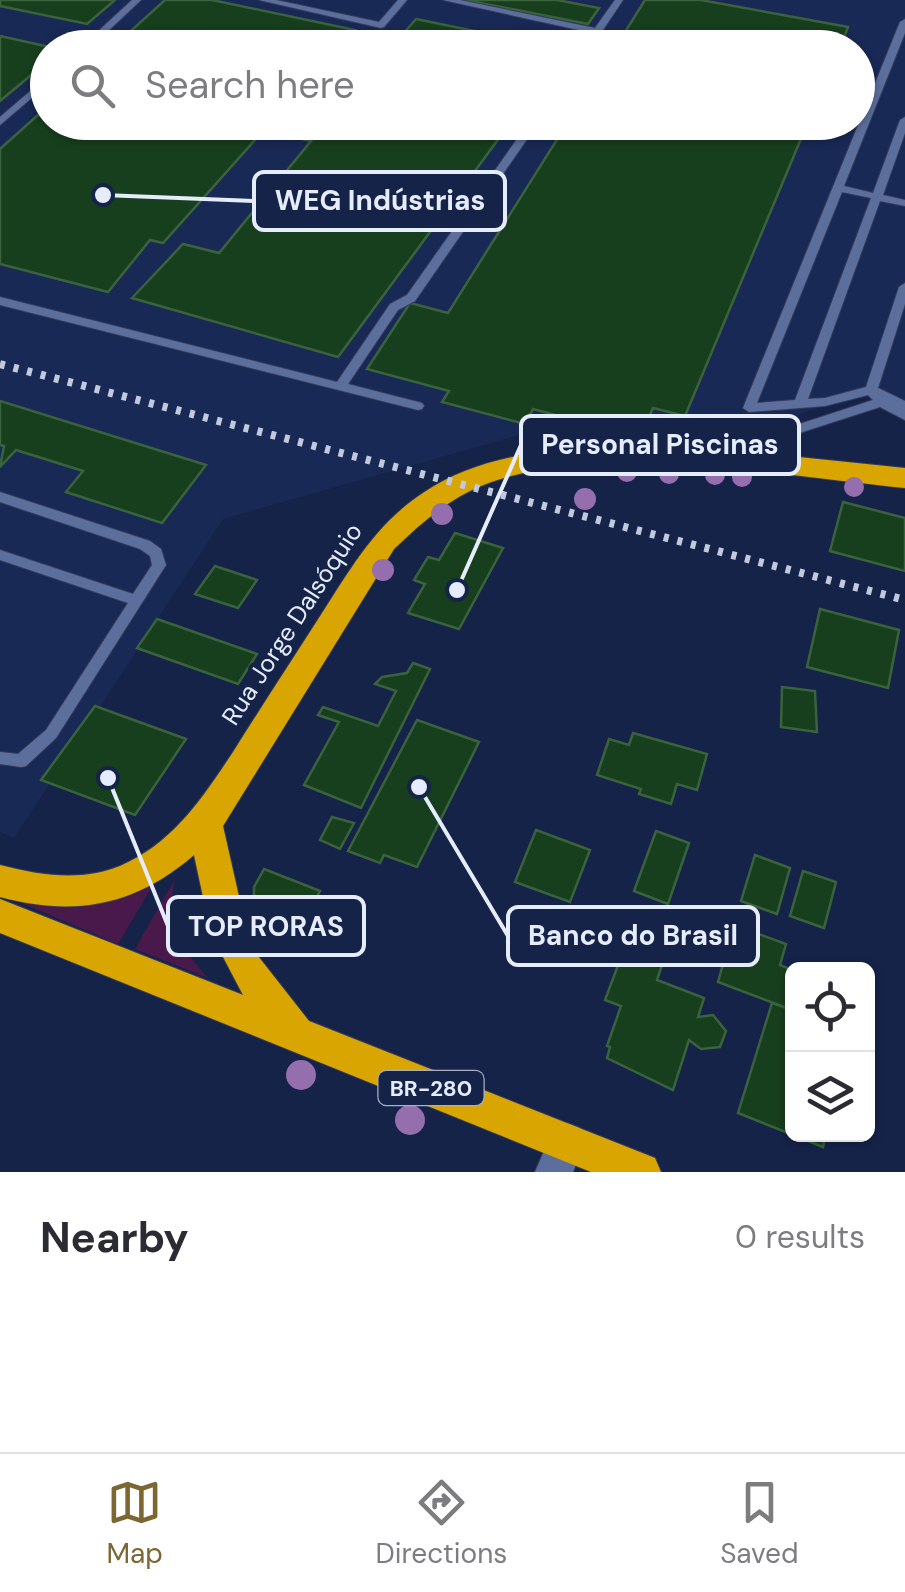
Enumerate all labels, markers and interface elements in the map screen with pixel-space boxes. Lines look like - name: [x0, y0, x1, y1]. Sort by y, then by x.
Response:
- search box: [30, 30, 875, 140]
- icon: search: [65, 58, 120, 113]
- text: Search here: [145, 60, 355, 110]
- callout: WEG Indústrias: [254, 172, 505, 230]
- text: WEG Indústrias: [275, 182, 485, 219]
- callout: Personal Piscinas: [521, 416, 799, 474]
- text: Personal Piscinas: [541, 426, 779, 463]
- street label: Rua Jorge Dalsóquio: [214, 517, 370, 731]
- callout: TOP RORAS: [168, 897, 364, 955]
- callout: Banco do Brasil: [508, 907, 758, 965]
- text: TOP RORAS: [188, 908, 344, 945]
- text: Banco do Brasil: [528, 917, 738, 954]
- map controls: [785, 962, 875, 1142]
- button: locate: [785, 962, 875, 1052]
- button: layers: [785, 1052, 875, 1142]
- road number: BR-280: [378, 1071, 484, 1105]
- text: Nearby: [40, 1210, 189, 1265]
- text: 0 results: [735, 1216, 865, 1258]
- tab: Map: [106, 1475, 163, 1572]
- tab: Directions: [376, 1475, 507, 1572]
- tab: Saved: [720, 1475, 799, 1572]

